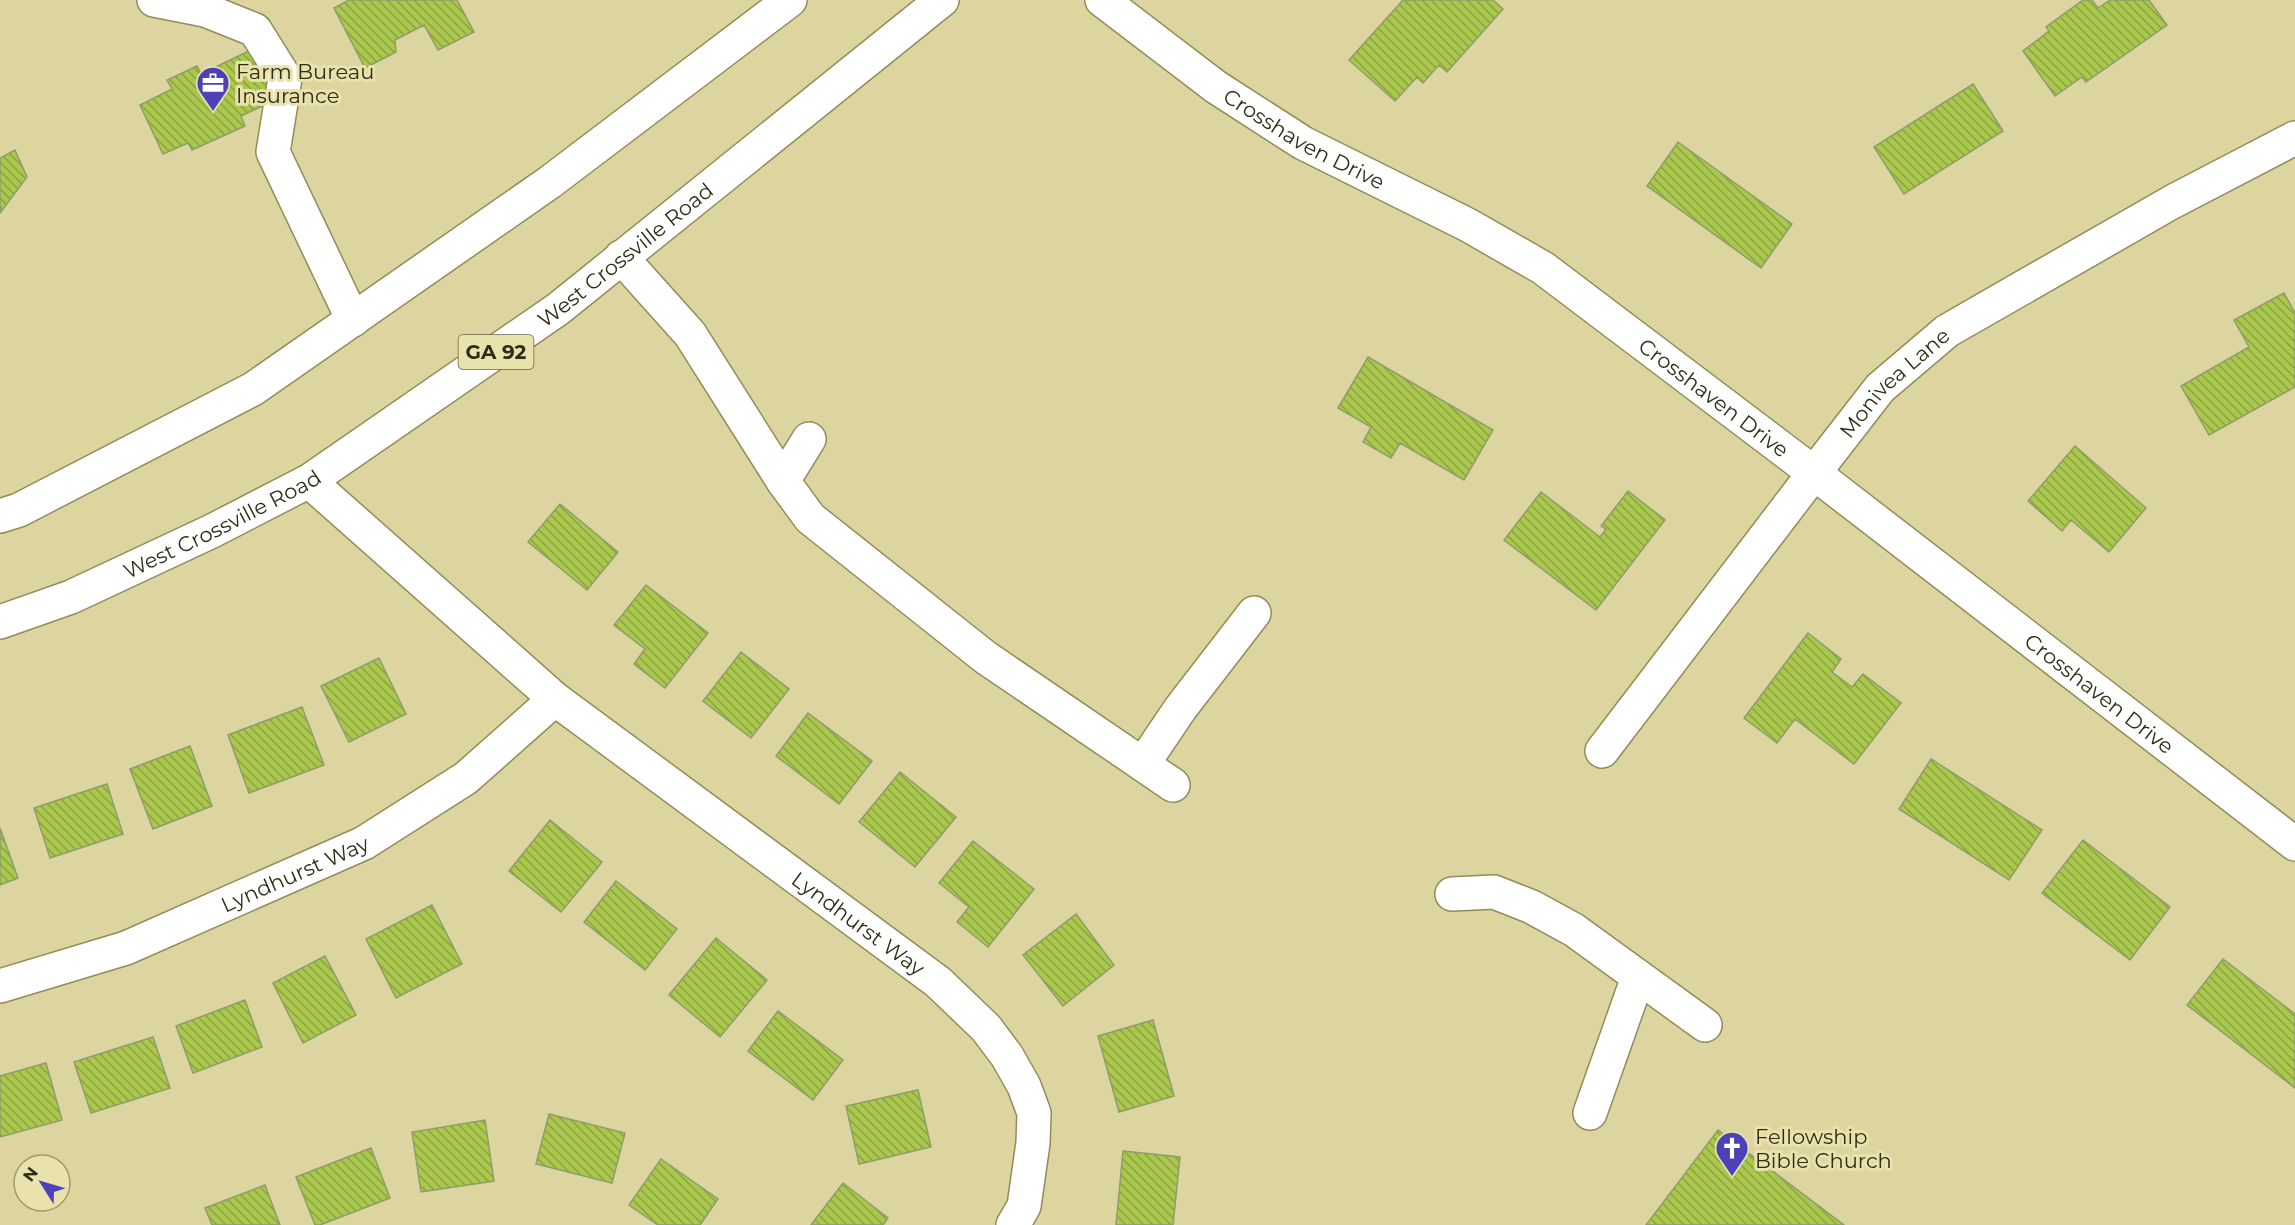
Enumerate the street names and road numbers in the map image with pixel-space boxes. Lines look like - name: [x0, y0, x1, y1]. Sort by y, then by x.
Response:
- street label: Crosshaven Drive: [1219, 83, 1389, 194]
- street label: West Crossville Road: [533, 177, 718, 332]
- street label: Monivea Lane: [1834, 322, 1954, 442]
- street label: Crosshaven Drive: [1634, 333, 1794, 462]
- road number: GA 92: [458, 335, 534, 369]
- street label: West Crossville Road: [119, 464, 326, 583]
- street label: Crosshaven Drive: [2020, 628, 2179, 759]
- street label: Lyndhurst Way: [217, 830, 373, 917]
- street label: Lyndhurst Way: [787, 866, 930, 981]

